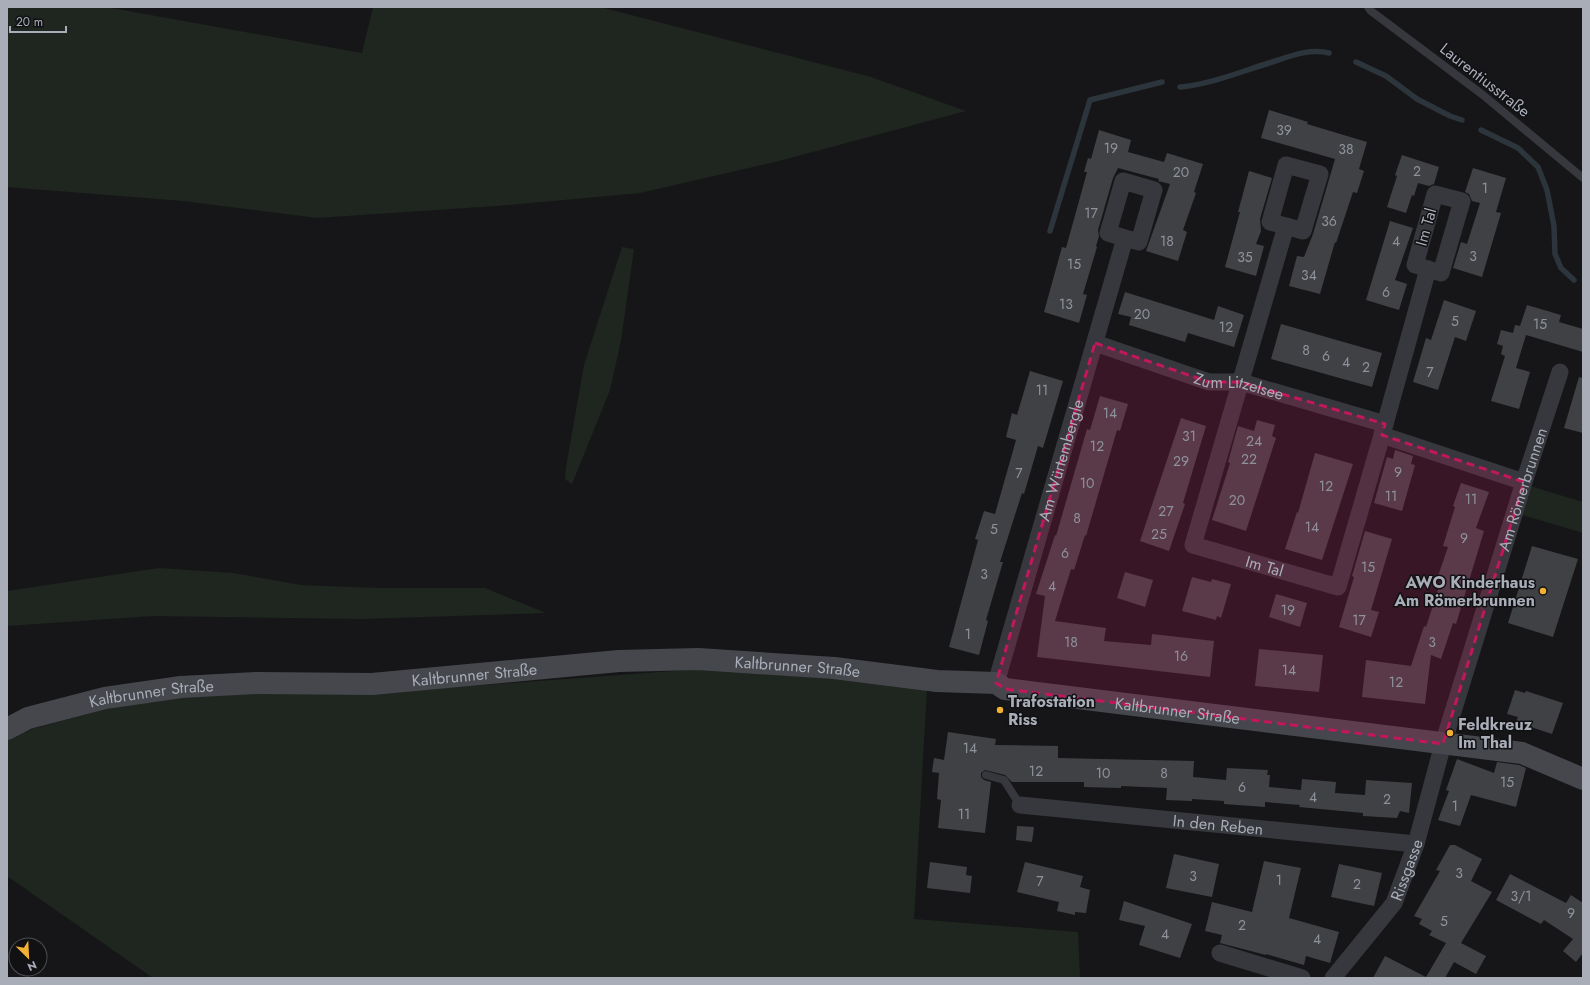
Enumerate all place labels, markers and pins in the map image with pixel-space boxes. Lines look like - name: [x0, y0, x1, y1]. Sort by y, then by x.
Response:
- place label: AWO Kinderhaus Am Römerbrunnen: [1393, 571, 1535, 612]
- marker: AWO Kinderhaus Am Römerbrunnen: [1538, 586, 1548, 596]
- place label: Trafostation Riss: [1008, 690, 1095, 731]
- marker: Trafostation Riss: [995, 705, 1005, 715]
- place label: Feldkreuz Im Thal: [1458, 713, 1533, 754]
- marker: Feldkreuz Im Thal: [1445, 728, 1455, 738]

